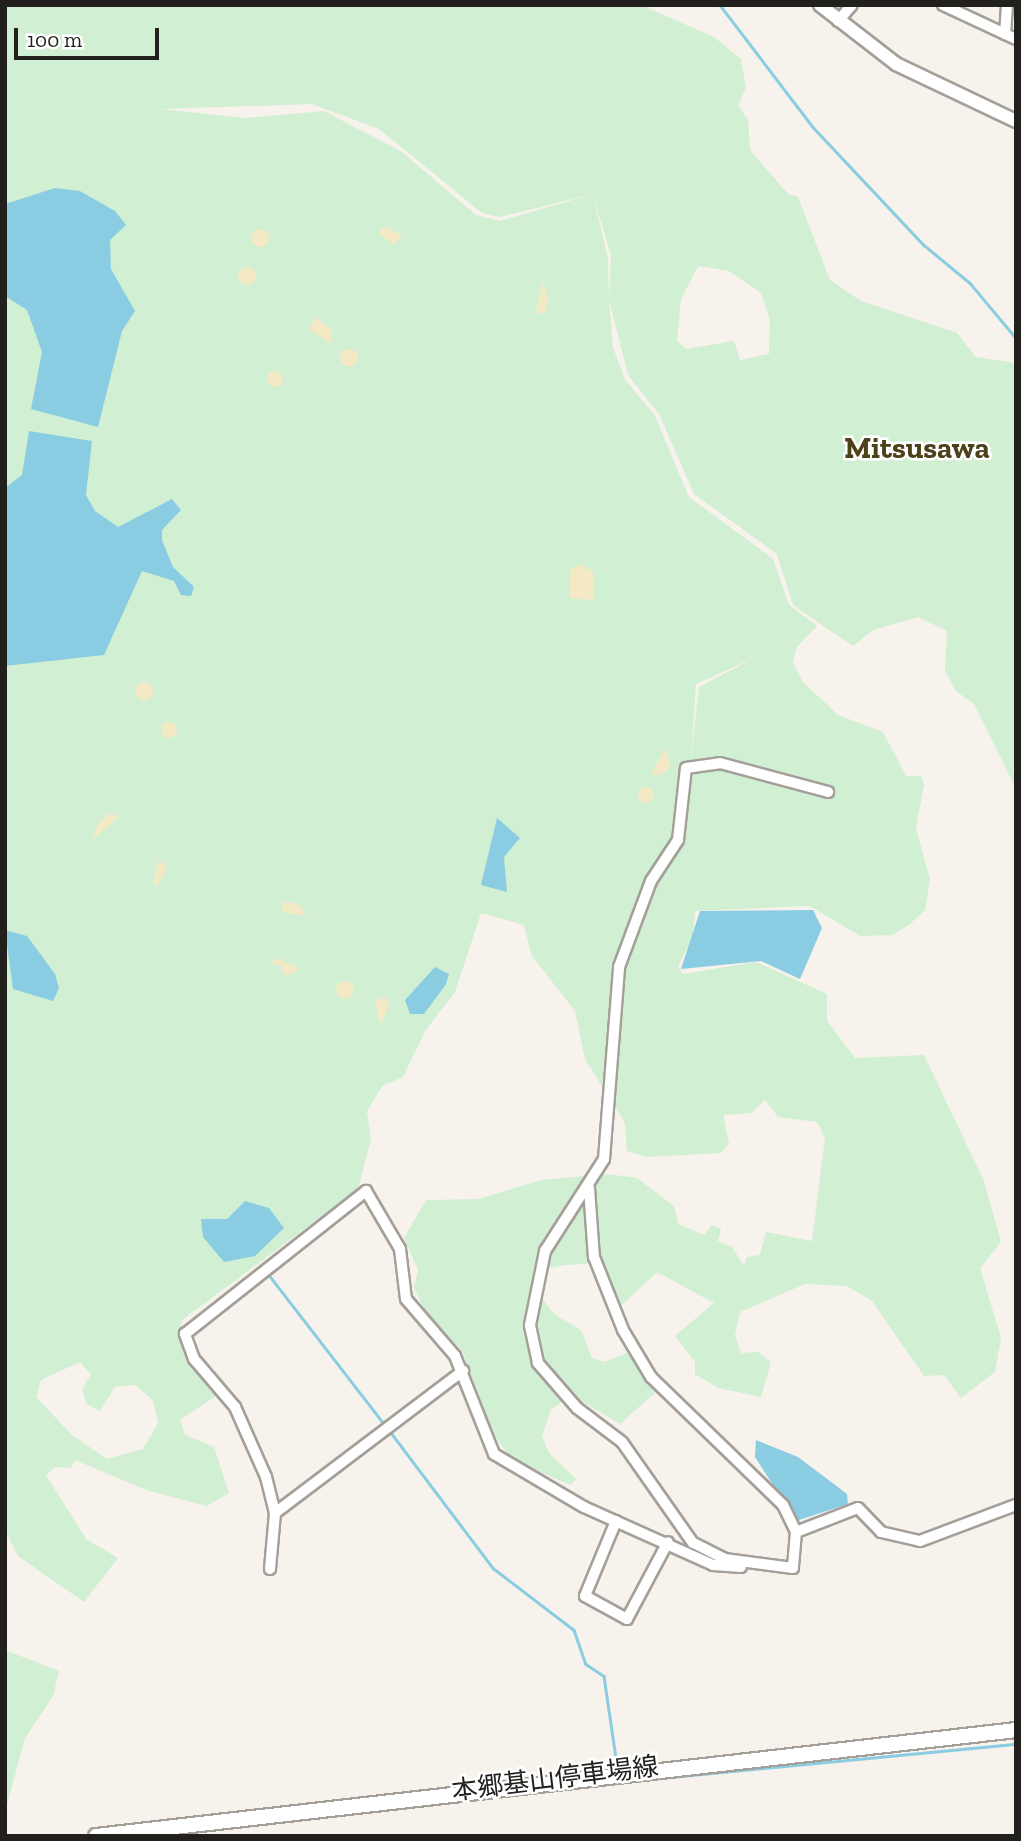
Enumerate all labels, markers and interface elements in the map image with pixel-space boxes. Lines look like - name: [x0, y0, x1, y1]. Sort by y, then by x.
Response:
- scale bar: [18, 14, 163, 58]
- text: 100 m: [27, 27, 82, 52]
- district label: Mitsusawa: [844, 430, 990, 466]
- street label: 本郷基山停車場線: [450, 1751, 660, 1807]

